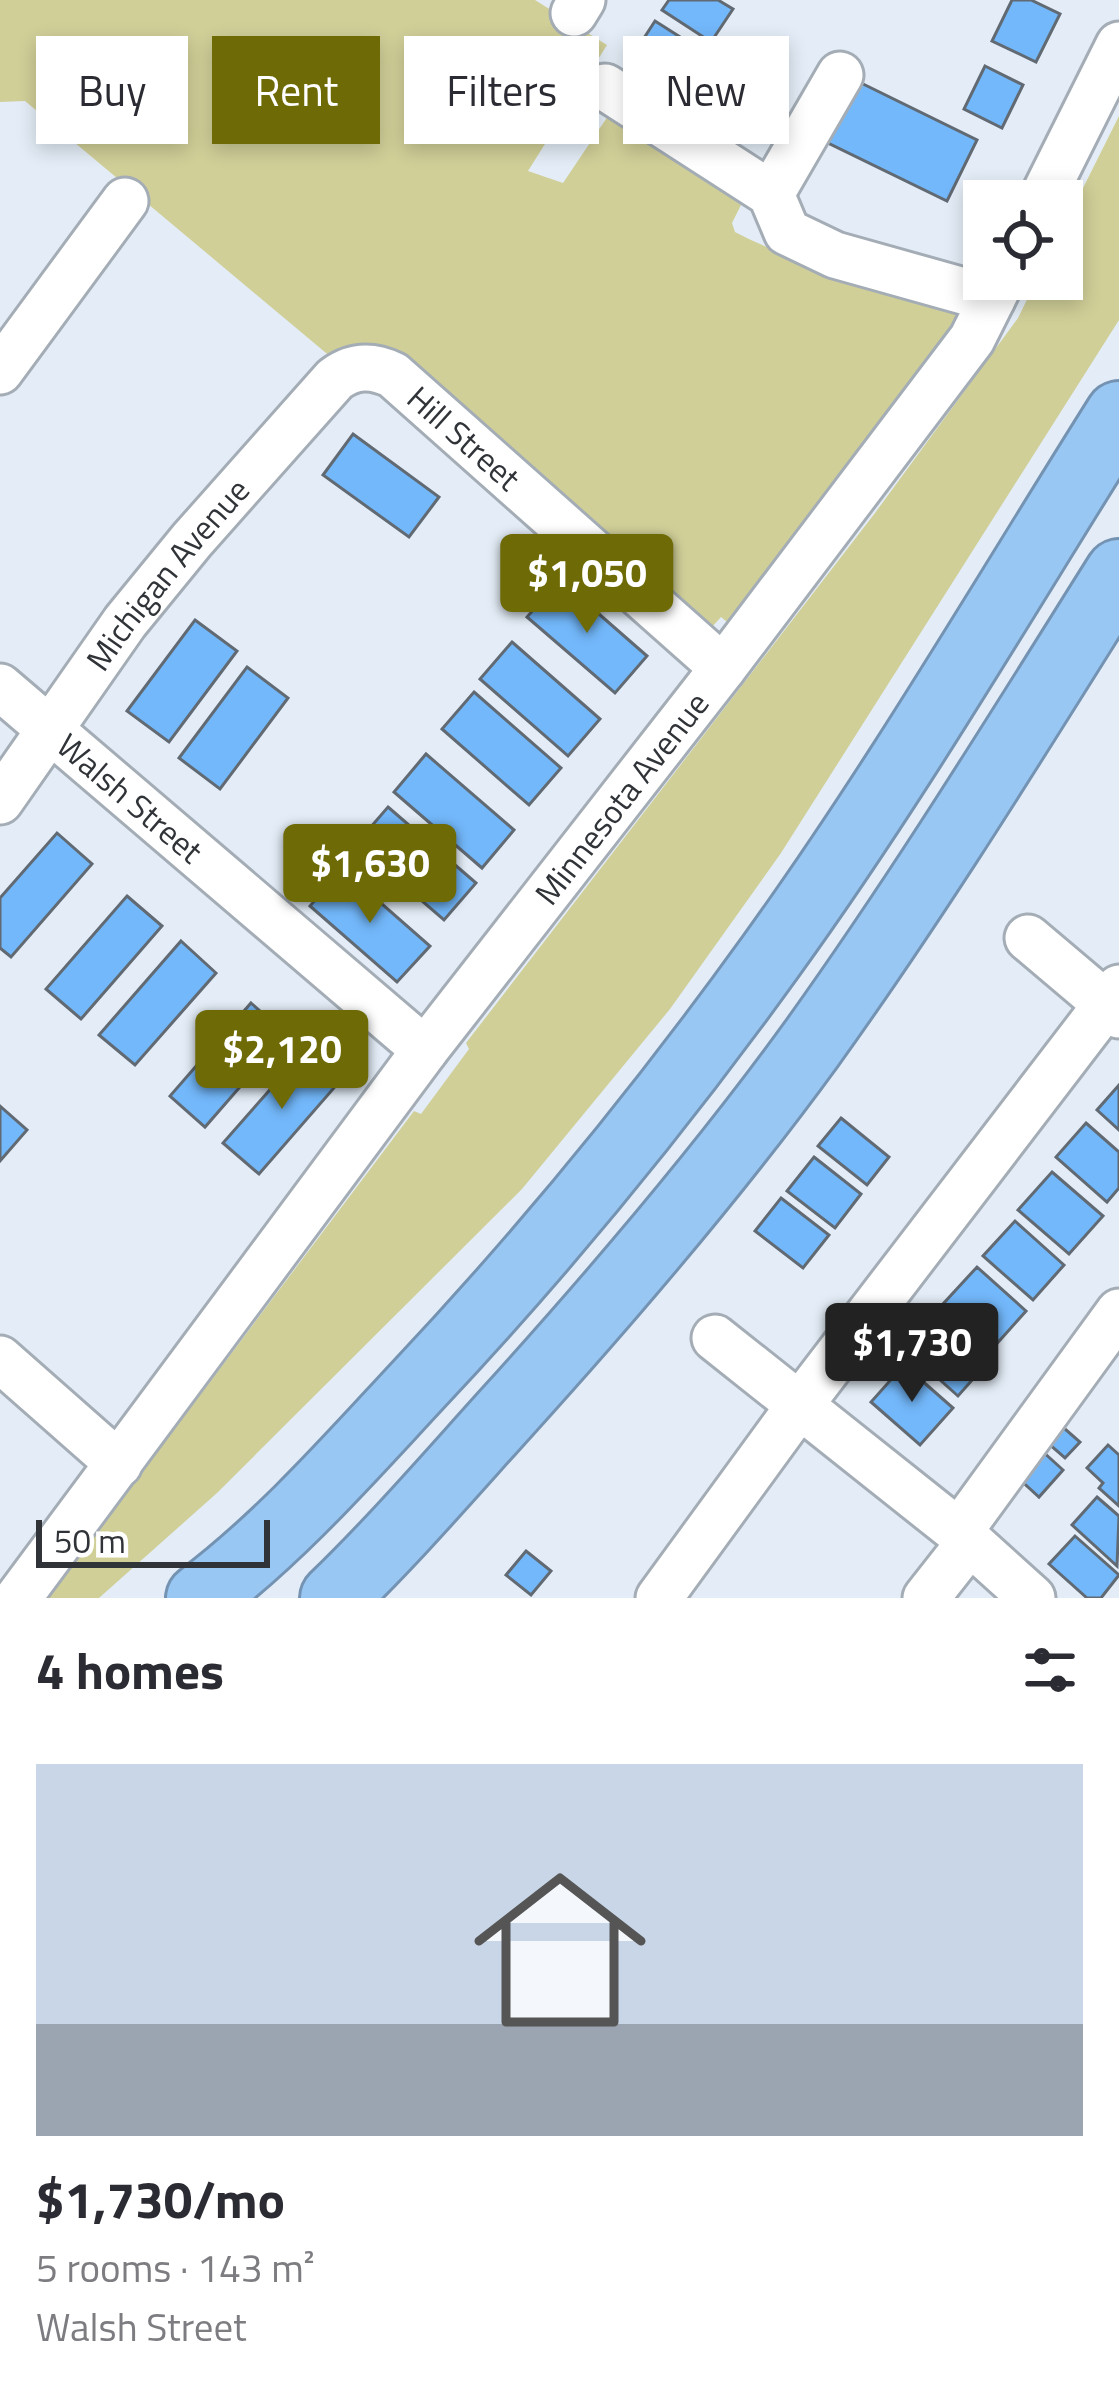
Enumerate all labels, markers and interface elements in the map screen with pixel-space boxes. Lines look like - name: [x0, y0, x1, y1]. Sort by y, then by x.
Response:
- chip: Buy: [36, 36, 188, 144]
- chip: Rent: [212, 36, 380, 144]
- chip: Filters: [404, 36, 599, 144]
- chip: New: [623, 36, 789, 144]
- map controls: [963, 180, 1083, 300]
- button: locate: [963, 180, 1083, 300]
- street label: Hill Street: [396, 374, 532, 502]
- street label: Michigan Avenue: [73, 467, 261, 681]
- pin: $1,050: [489, 534, 685, 636]
- text: $1,050: [527, 543, 647, 602]
- street label: Minnesota Avenue: [522, 681, 721, 915]
- street label: Walsh Street: [46, 721, 214, 875]
- pin: $1,630: [272, 824, 468, 926]
- text: $1,630: [310, 833, 430, 892]
- pin: $2,120: [184, 1010, 380, 1112]
- text: $2,120: [222, 1019, 342, 1078]
- pin: $1,730: [814, 1303, 1010, 1405]
- text: $1,730: [852, 1312, 972, 1371]
- scale bar: [36, 1514, 270, 1567]
- text: 50 m: [54, 1516, 126, 1566]
- text: 4 homes: [36, 1631, 224, 1709]
- icon: filters: [1017, 1637, 1083, 1703]
- icon: home: [452, 1842, 668, 2058]
- text: $1,730/mo: [36, 2160, 285, 2238]
- text: 5 rooms · 143 m²: [36, 2238, 315, 2297]
- text: Walsh Street: [36, 2297, 247, 2356]

